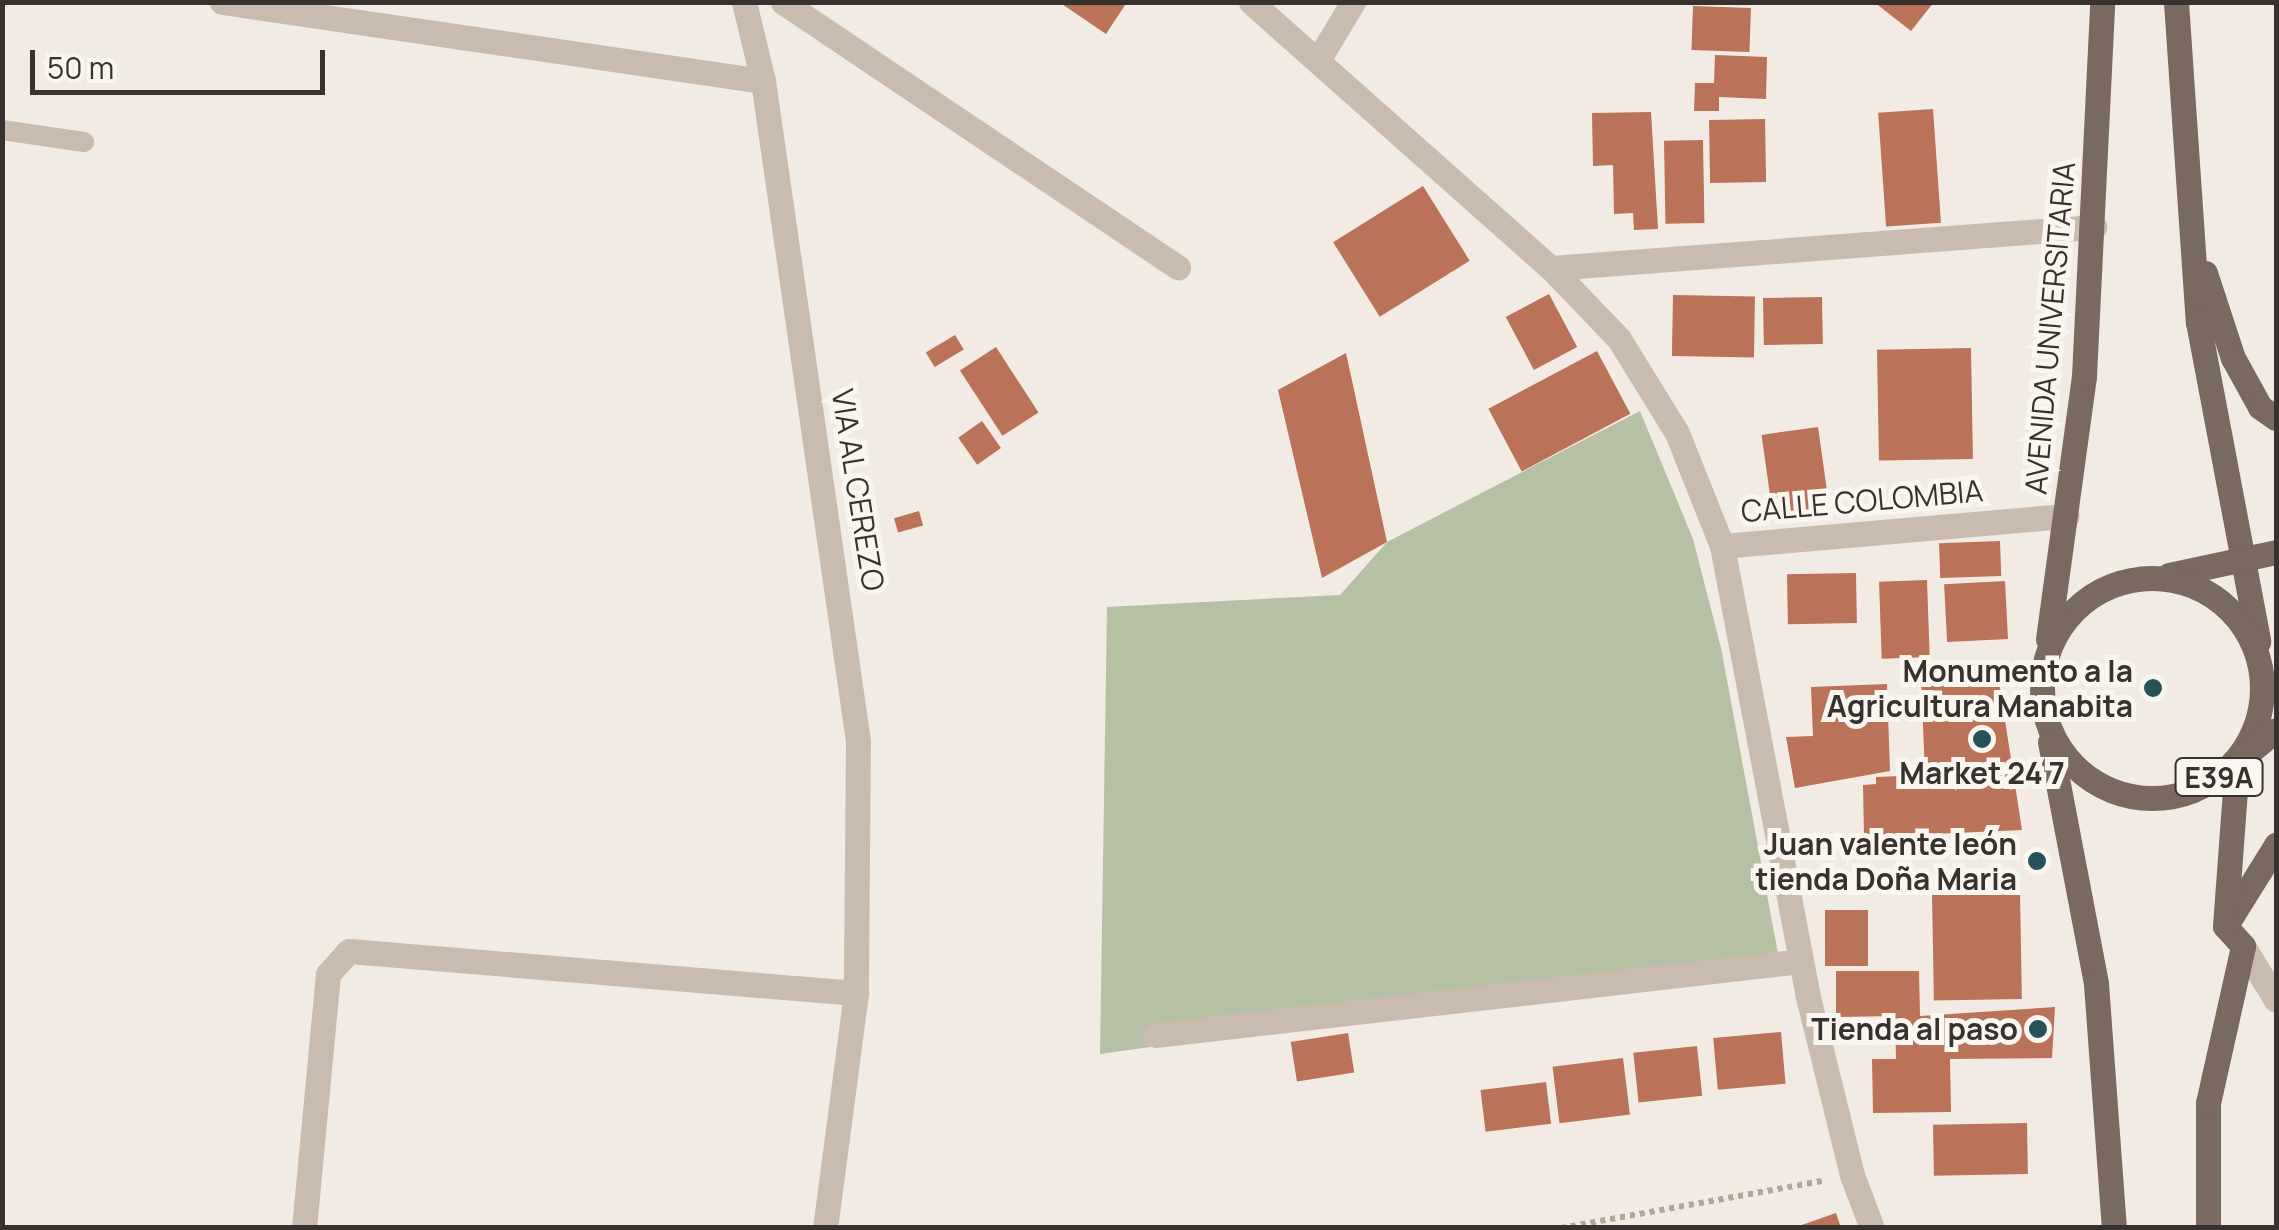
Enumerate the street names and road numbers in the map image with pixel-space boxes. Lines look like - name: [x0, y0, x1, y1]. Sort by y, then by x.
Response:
- street label: AVENIDA UNIVERSITARIA: [2018, 160, 2082, 496]
- street label: VIA AL CEREZO: [824, 386, 892, 594]
- street label: CALLE COLOMBIA: [1739, 472, 1985, 530]
- road number: E39A: [2174, 754, 2264, 800]

